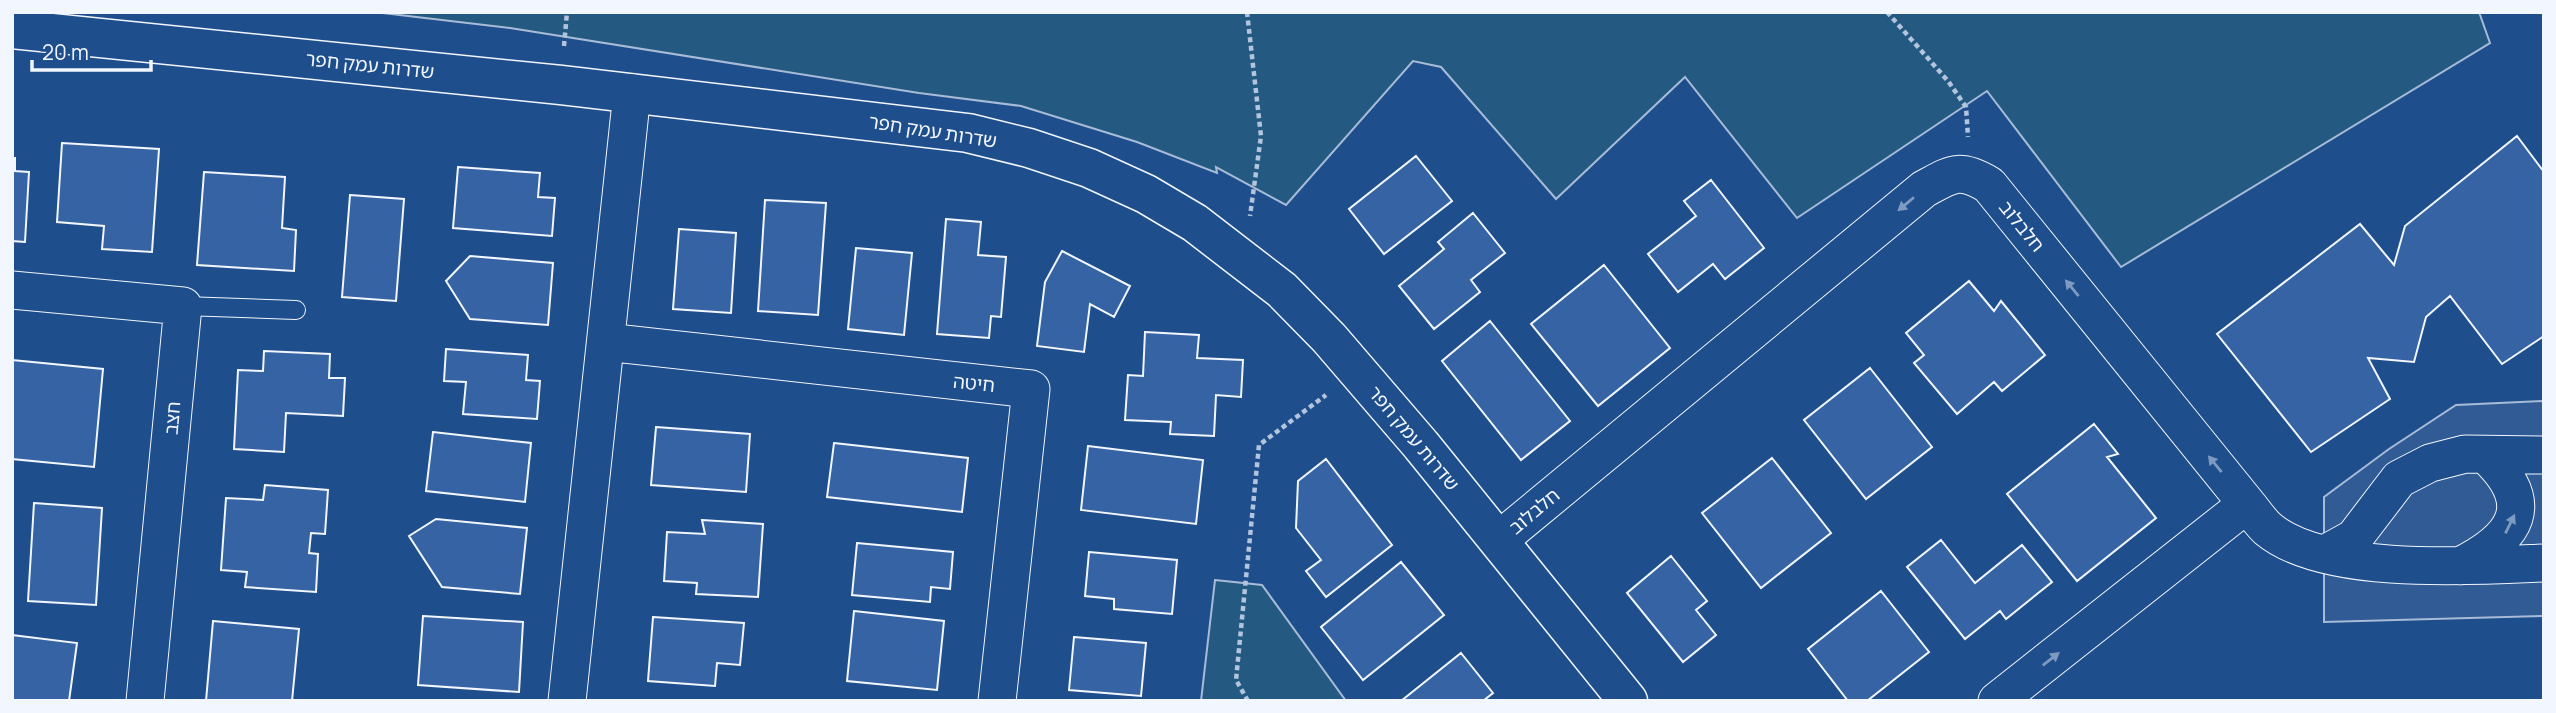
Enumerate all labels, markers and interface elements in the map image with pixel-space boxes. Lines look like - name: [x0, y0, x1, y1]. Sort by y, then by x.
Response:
- scale bar: [32, 28, 150, 72]
- text: 20 m: [42, 38, 89, 66]
- street label: שדרות עמק חפר: [304, 45, 436, 85]
- street label: שדרות עמק חפר: [867, 108, 999, 154]
- street label: חלבלוב: [1993, 195, 2051, 257]
- one-way arrow: [1897, 196, 1914, 211]
- one-way arrow: [2065, 279, 2080, 296]
- street label: חיטה: [952, 368, 996, 398]
- street label: שדרות עמק חפר: [1362, 380, 1466, 496]
- street label: חצב: [158, 400, 186, 436]
- one-way arrow: [2208, 456, 2223, 474]
- street label: חלבלוב: [1503, 482, 1565, 540]
- one-way arrow: [2504, 514, 2516, 534]
- one-way arrow: [2042, 652, 2060, 666]

